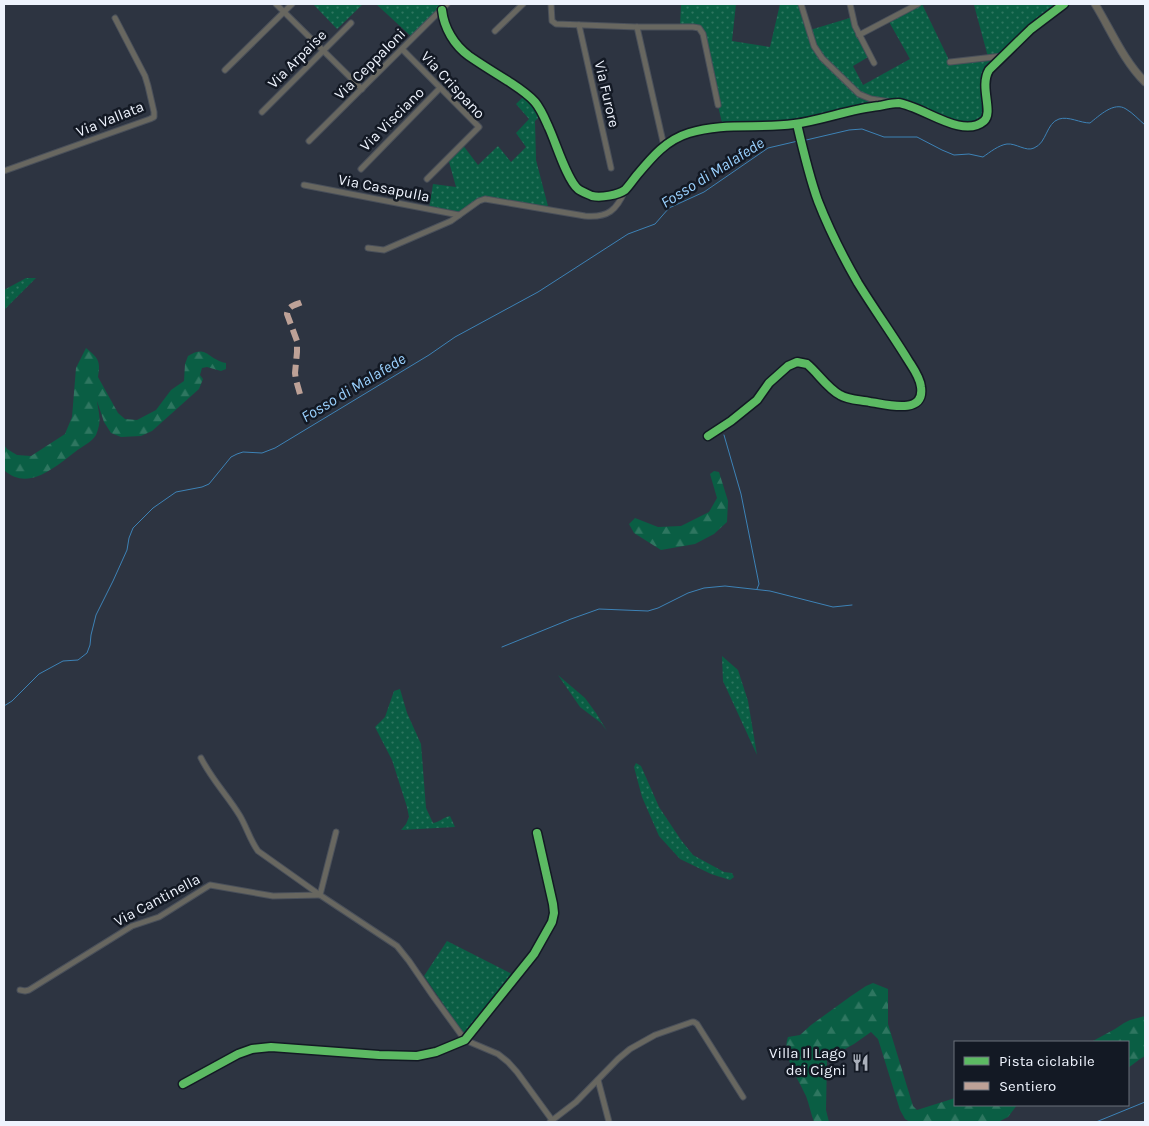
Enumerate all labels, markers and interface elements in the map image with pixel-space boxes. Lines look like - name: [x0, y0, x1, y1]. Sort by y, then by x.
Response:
- street label: Via Ceppaloni: [331, 25, 409, 103]
- street label: Via Arpaise: [264, 26, 330, 92]
- street label: Via Crispano: [417, 47, 489, 123]
- street label: Via Furore: [591, 59, 623, 129]
- street label: Via Visciano: [356, 83, 428, 155]
- street label: Via Vallata: [73, 97, 147, 141]
- water label: Fosso di Malafede: [657, 133, 768, 212]
- street label: Via Casapulla: [337, 170, 431, 206]
- water label: Fosso di Malafede: [298, 348, 409, 426]
- street label: Via Cantinella: [111, 870, 203, 930]
- legend: [954, 1041, 1129, 1106]
- place label: Villa Il Lago dei Cigni: [769, 1044, 846, 1079]
- restaurant icon: Villa Il Lago dei Cigni: [850, 1052, 870, 1072]
- text: Pista ciclabile: [999, 1052, 1095, 1070]
- text: Sentiero: [999, 1077, 1056, 1095]

